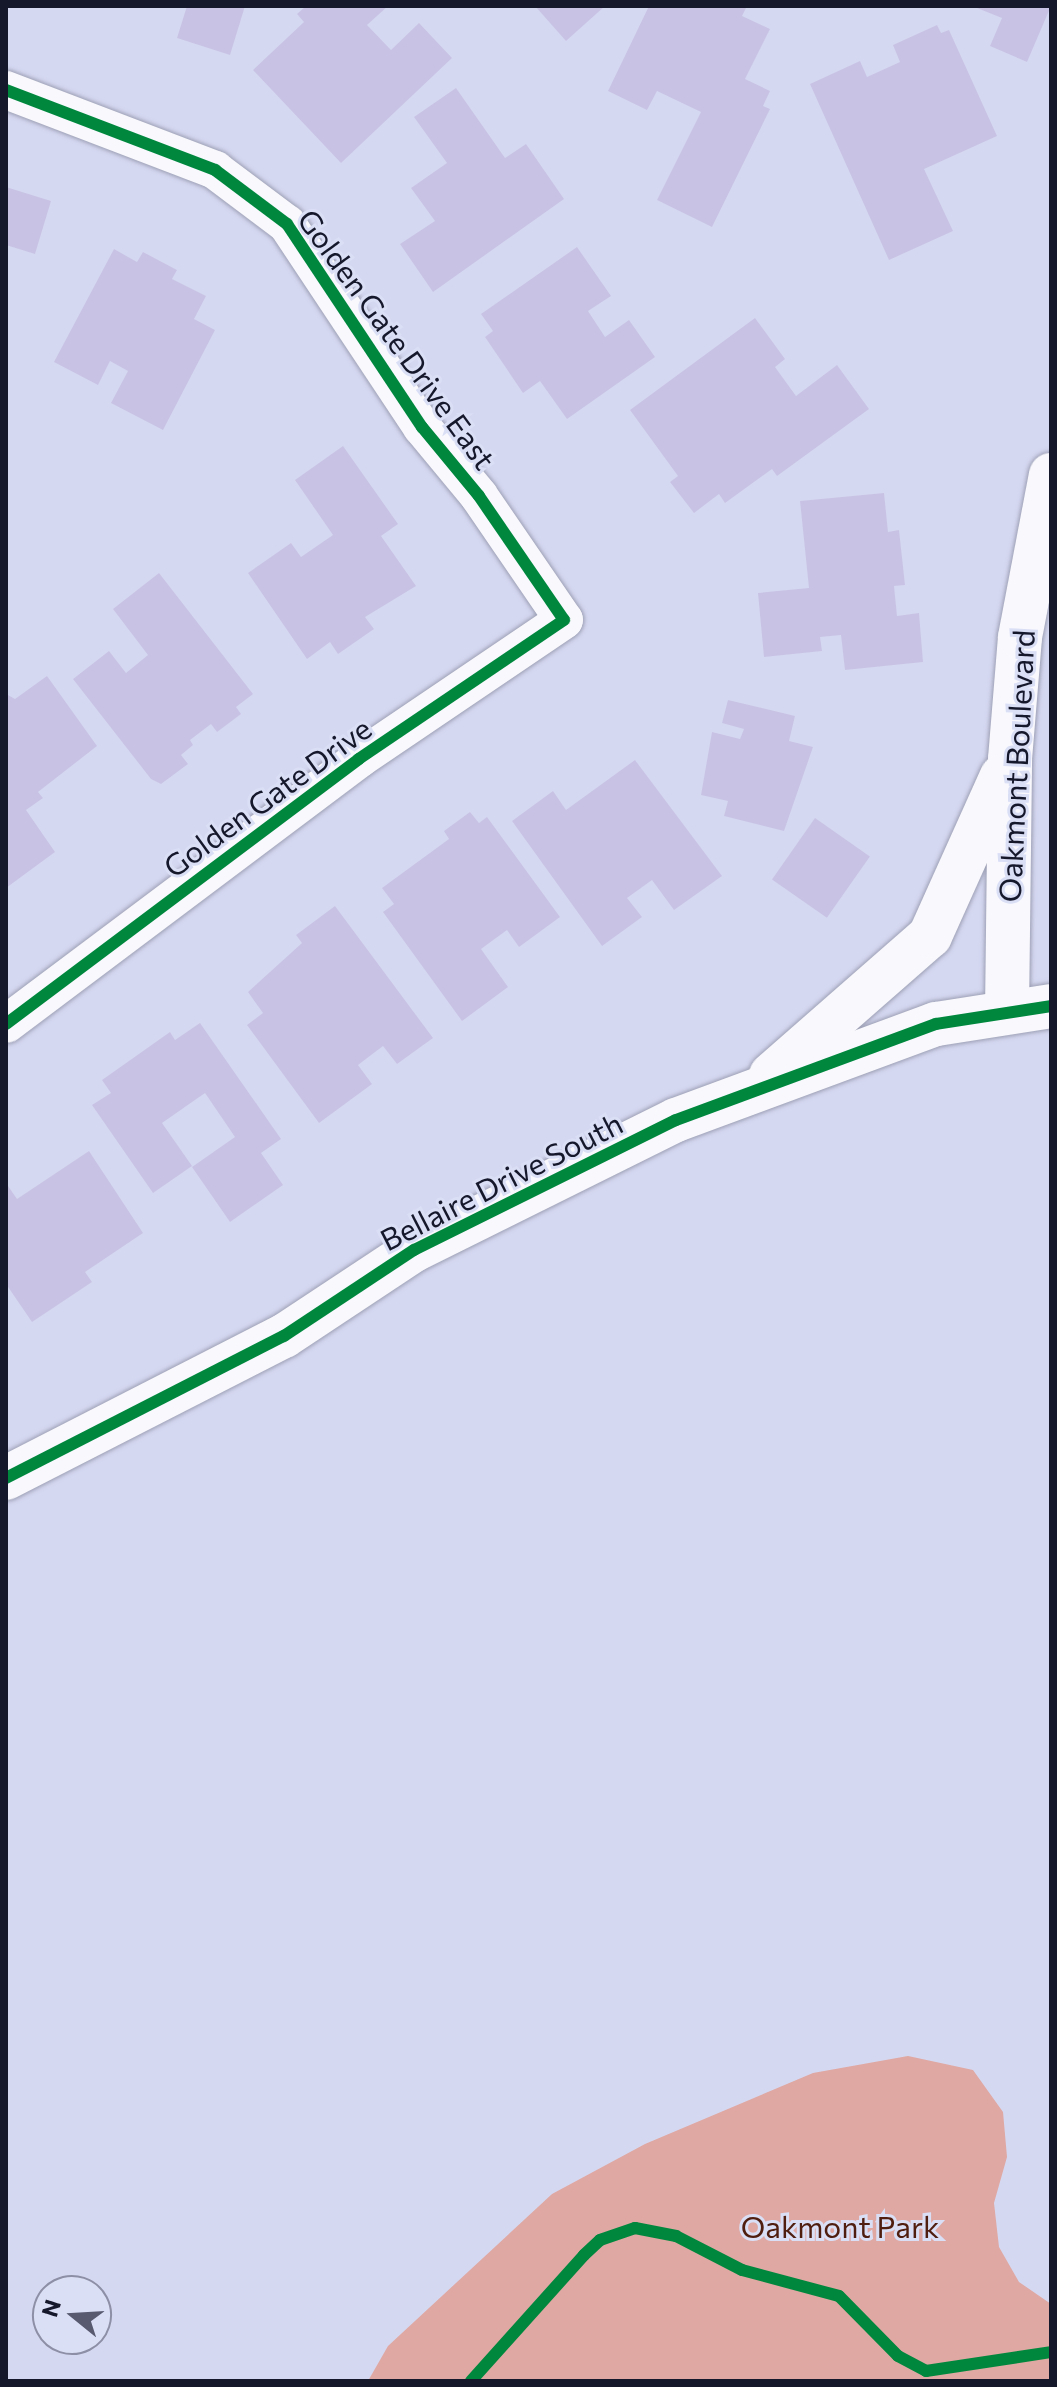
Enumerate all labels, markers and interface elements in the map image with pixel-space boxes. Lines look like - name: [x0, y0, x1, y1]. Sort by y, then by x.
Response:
- street label: Golden Gate Drive East: [291, 202, 503, 476]
- street label: Oakmont Boulevard: [991, 629, 1041, 903]
- street label: Golden Gate Drive: [156, 710, 378, 884]
- street label: Bellaire Drive South: [374, 1104, 628, 1258]
- park label: Oakmont Park: [741, 2208, 939, 2244]
- north arrow: [32, 2275, 112, 2355]
- text: N: [35, 2296, 66, 2320]

